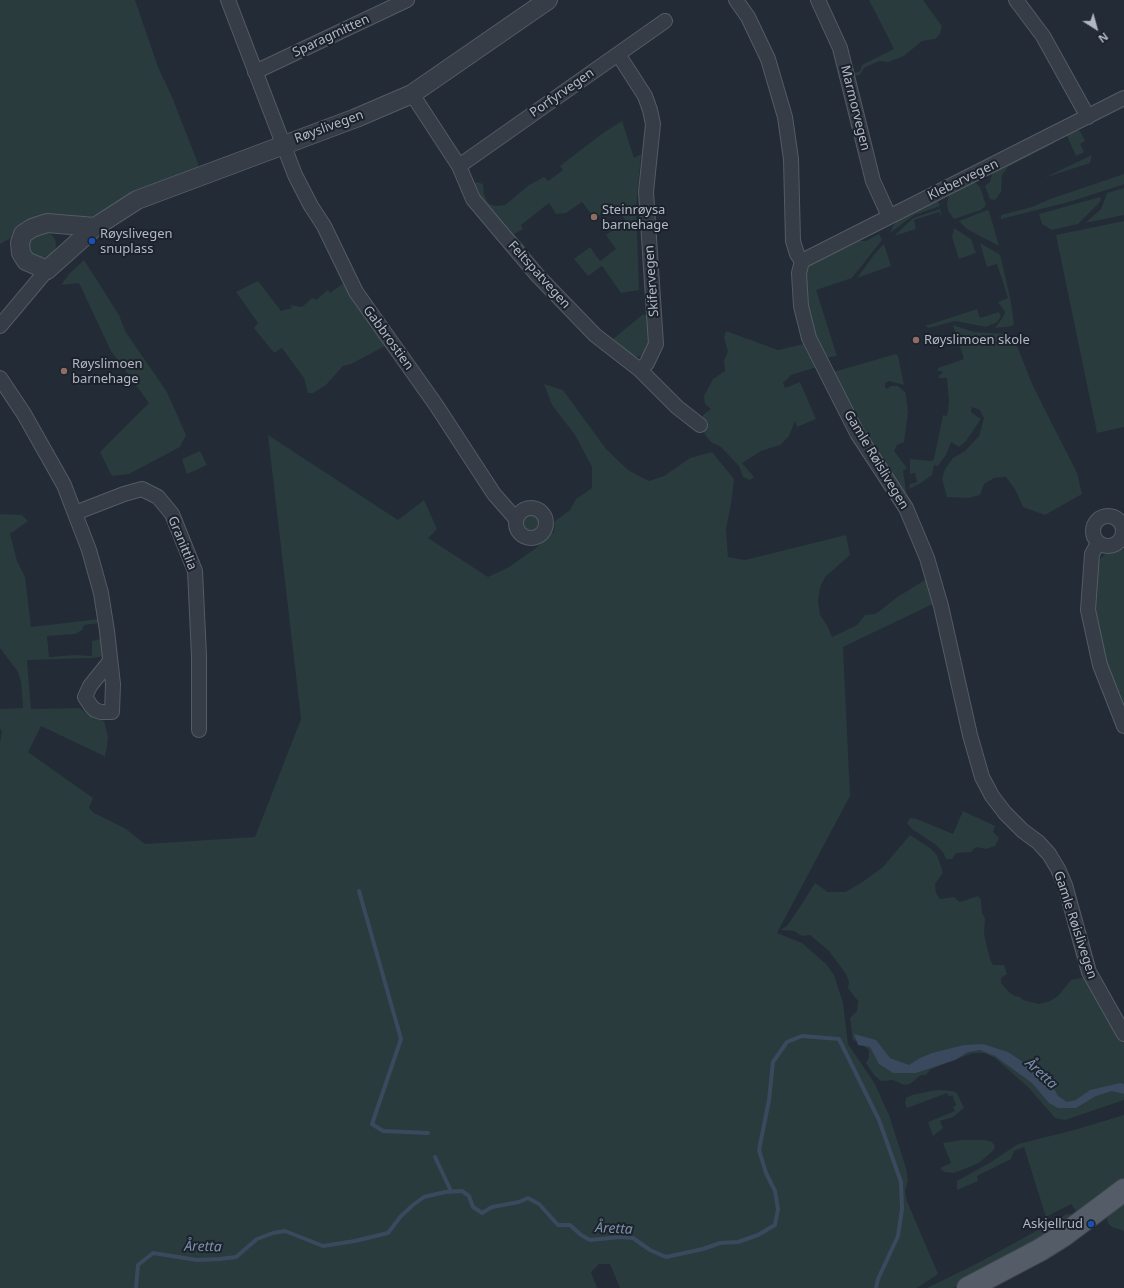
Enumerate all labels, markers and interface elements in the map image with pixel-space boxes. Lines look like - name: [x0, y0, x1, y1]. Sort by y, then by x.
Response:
- north arrow: [1076, 8, 1116, 48]
- street label: Sparagmitten: [290, 11, 372, 61]
- text: N: [1095, 29, 1112, 47]
- street label: Marmorvegen: [837, 64, 873, 152]
- street label: Porfyrvegen: [527, 65, 597, 121]
- street label: Røyslivegen: [292, 107, 366, 147]
- street label: Klebervegen: [925, 156, 1001, 204]
- place label: Steinrøysa barnehage: [602, 202, 669, 233]
- marker: Steinrøysa barnehage: [589, 212, 599, 222]
- place label: Røyslivegen snuplass: [100, 226, 173, 257]
- marker: Røyslivegen snuplass: [87, 236, 97, 246]
- street label: Feltspatvegen: [505, 238, 573, 312]
- street label: Skifervegen: [642, 245, 662, 317]
- street label: Gabbrostien: [360, 303, 416, 373]
- place label: Røyslimoen skole: [924, 332, 1030, 348]
- marker: Røyslimoen skole: [911, 335, 921, 345]
- place label: Røyslimoen barnehage: [72, 356, 143, 387]
- marker: Røyslimoen barnehage: [59, 366, 69, 376]
- street label: Gamle Røislivegen: [840, 408, 912, 512]
- street label: Granittlia: [164, 514, 200, 572]
- street label: Gamle Røislivegen: [1050, 869, 1100, 981]
- water label: Åretta: [1022, 1055, 1060, 1093]
- place label: Askjellrud: [1023, 1216, 1083, 1232]
- marker: Askjellrud: [1086, 1219, 1096, 1229]
- water label: Åretta: [595, 1220, 633, 1238]
- water label: Åretta: [184, 1238, 222, 1256]

